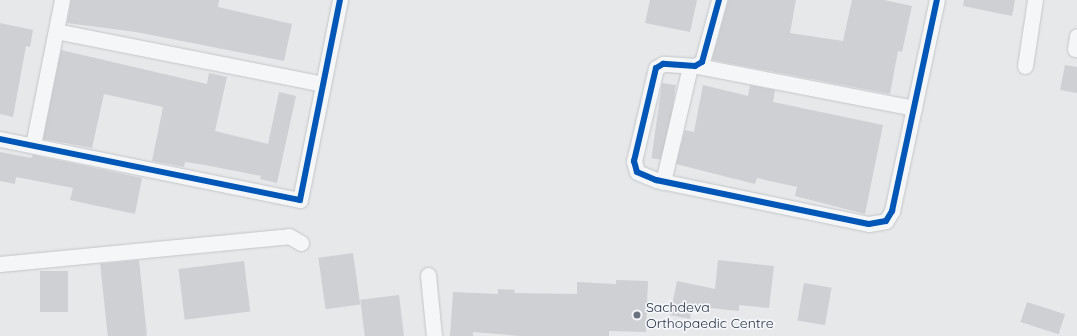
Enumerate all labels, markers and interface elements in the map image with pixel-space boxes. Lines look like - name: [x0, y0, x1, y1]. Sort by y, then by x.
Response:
- place label: Sachdeva Orthopaedic Centre: [646, 299, 774, 332]
- marker: Sachdeva Orthopaedic Centre: [631, 309, 643, 321]

